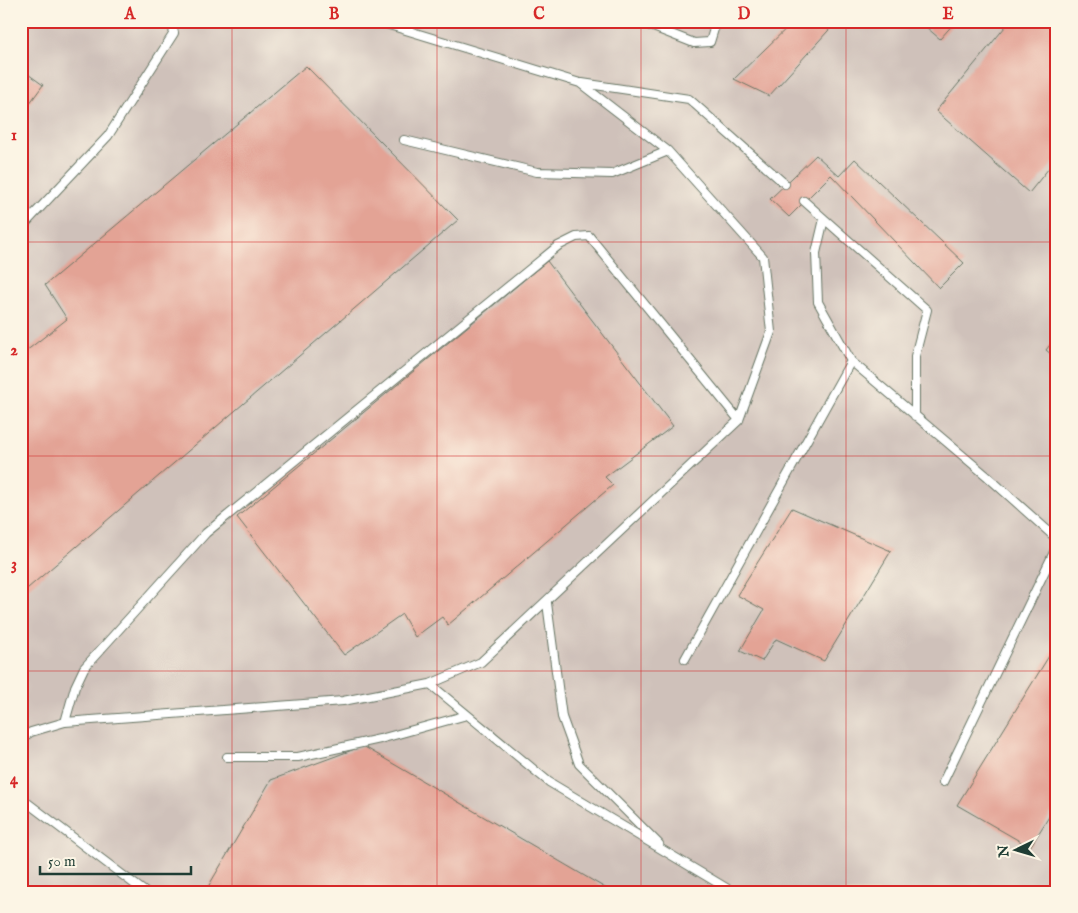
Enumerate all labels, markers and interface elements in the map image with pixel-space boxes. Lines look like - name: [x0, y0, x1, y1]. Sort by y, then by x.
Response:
- text: A: [124, 5, 137, 25]
- text: B: [329, 5, 340, 25]
- text: C: [533, 5, 545, 25]
- text: D: [738, 5, 751, 25]
- text: E: [942, 5, 954, 25]
- text: 1: [11, 126, 17, 146]
- text: 2: [10, 341, 18, 361]
- text: 3: [11, 555, 17, 575]
- text: 4: [10, 770, 19, 790]
- north arrow: [990, 826, 1040, 876]
- scale bar: [40, 843, 191, 875]
- text: N: [995, 844, 1014, 859]
- text: 50 m: [48, 852, 76, 871]

